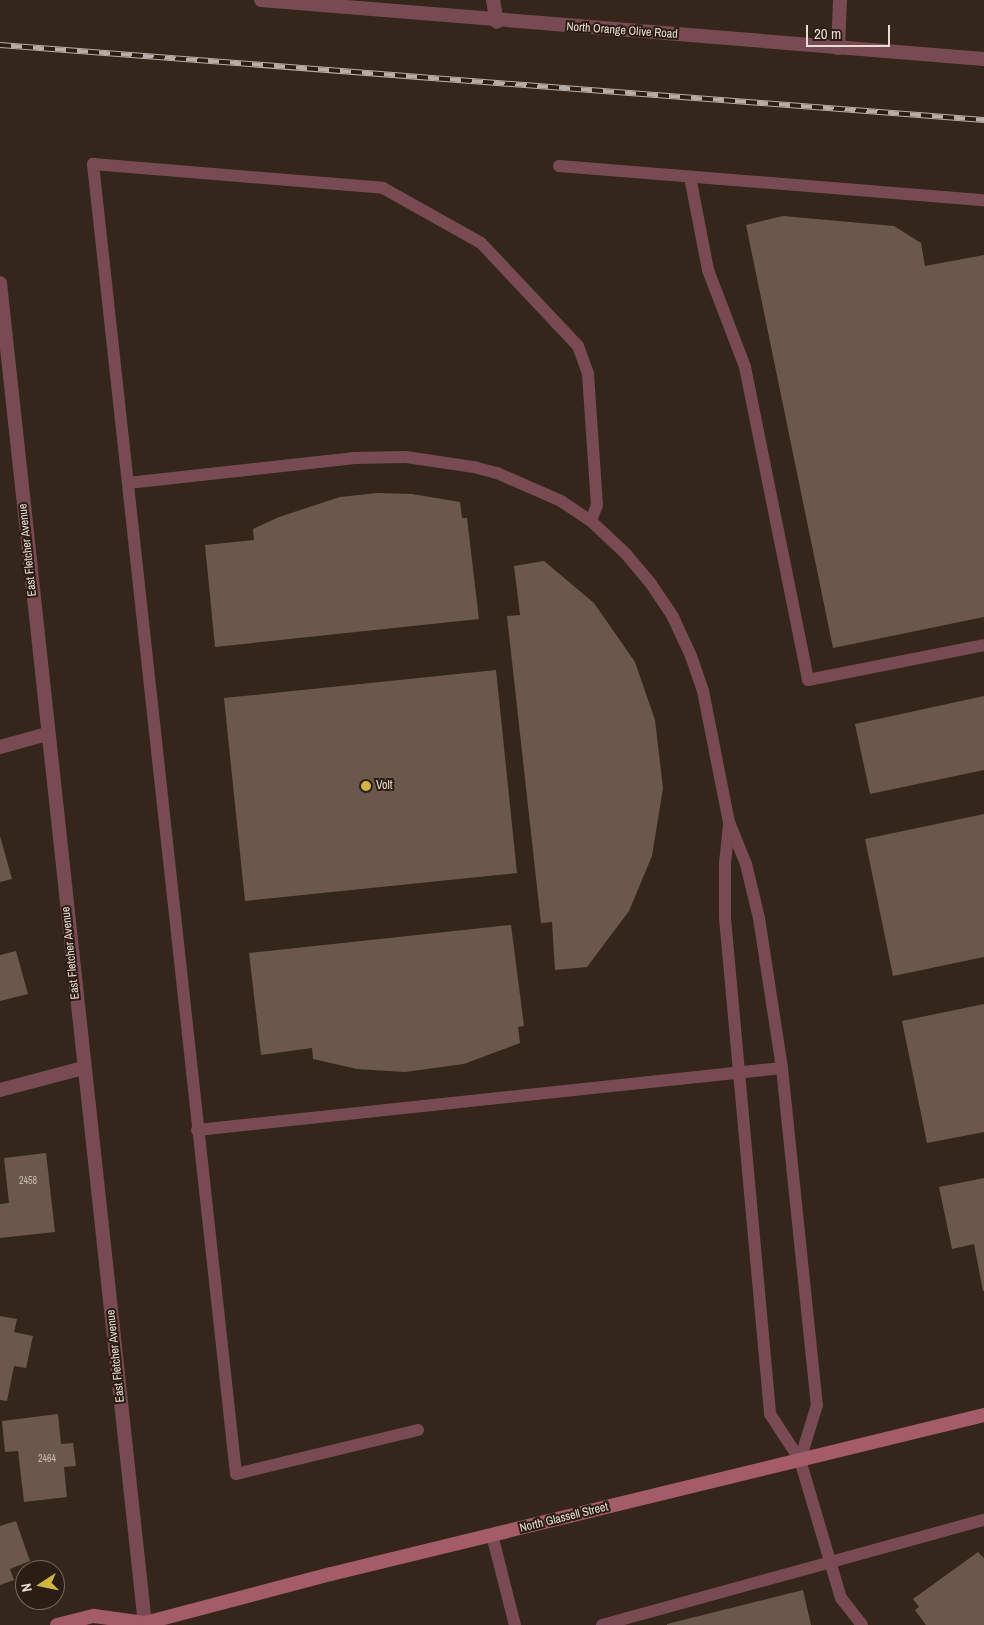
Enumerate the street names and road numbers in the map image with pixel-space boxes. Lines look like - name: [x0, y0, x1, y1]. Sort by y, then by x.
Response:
- street label: North Orange Olive Road: [566, 20, 678, 42]
- street label: East Fletcher Avenue: [16, 503, 40, 597]
- street label: East Fletcher Avenue: [59, 906, 83, 1000]
- street label: East Fletcher Avenue: [104, 1309, 128, 1403]
- street label: North Glassell Street: [518, 1500, 610, 1536]

